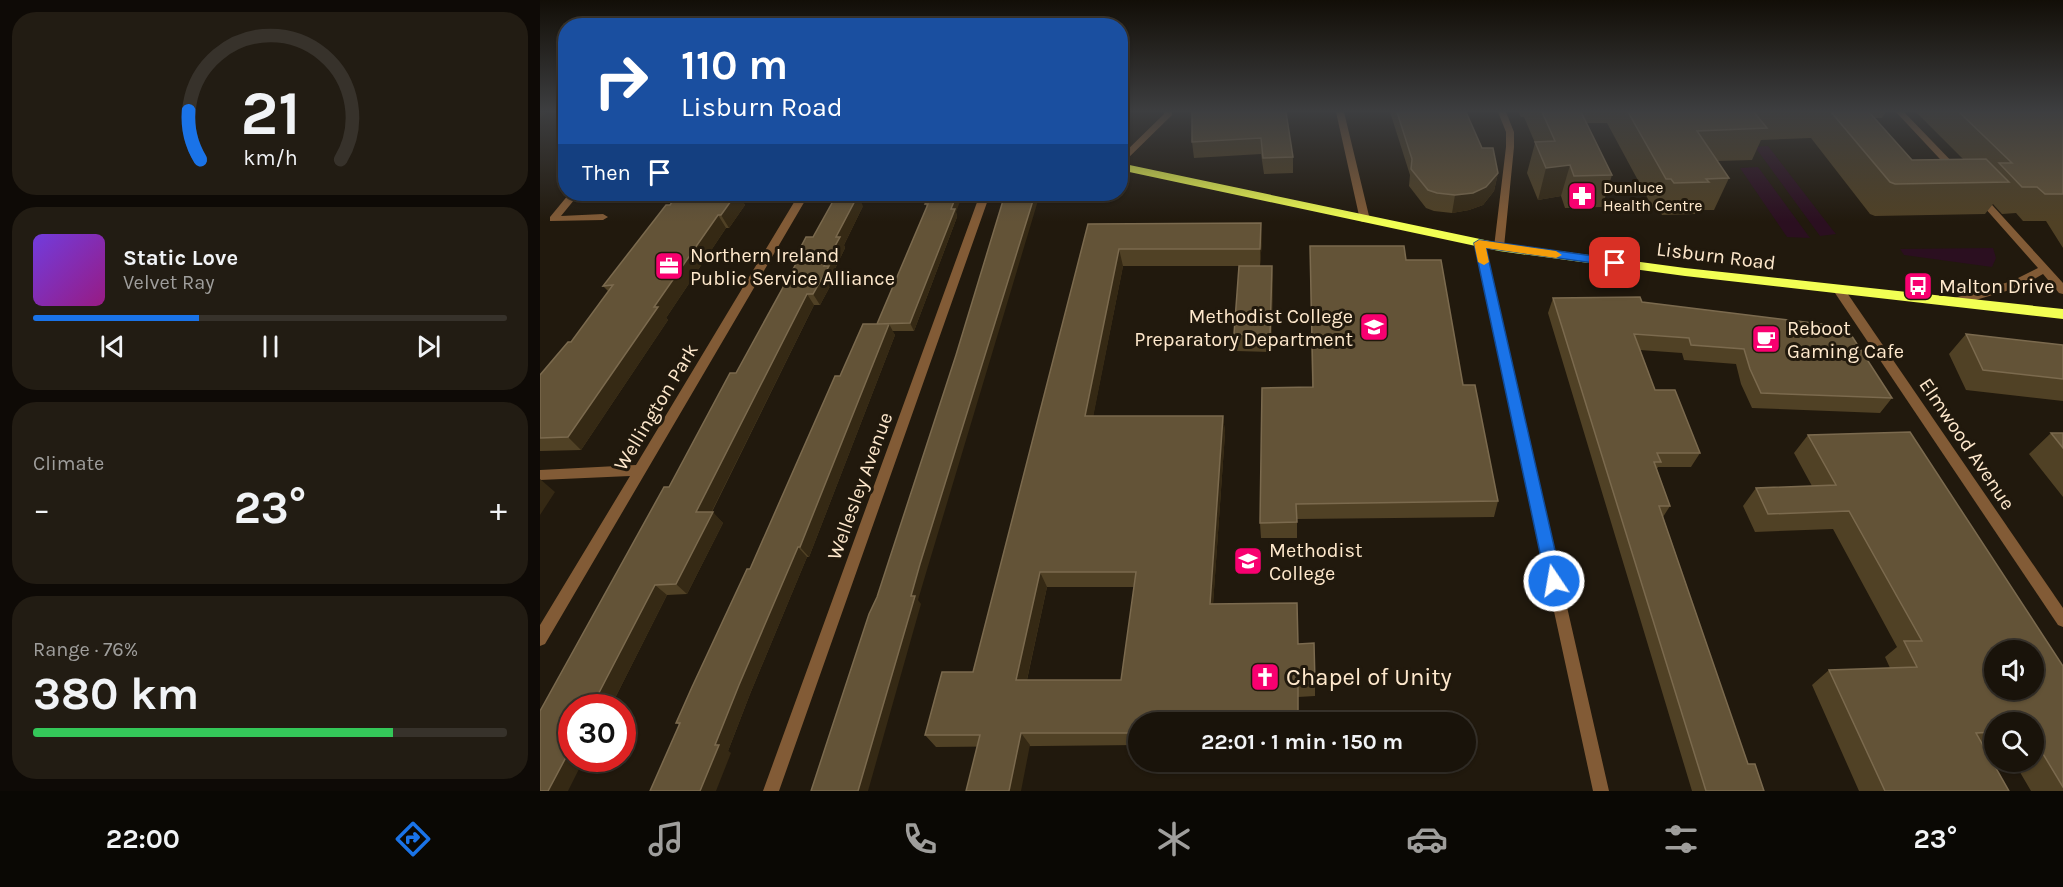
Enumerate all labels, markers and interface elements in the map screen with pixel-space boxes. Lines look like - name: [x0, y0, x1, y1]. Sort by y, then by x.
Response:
- text: 110 m: [681, 40, 788, 90]
- icon: right: [582, 42, 660, 120]
- text: 21: [240, 78, 300, 151]
- text: Lisburn Road: [681, 91, 843, 123]
- text: km/h: [243, 146, 297, 171]
- icon: arrive: [643, 156, 676, 189]
- text: Then: [582, 160, 631, 186]
- place label: Dunluce Health Centre: [1603, 178, 1702, 215]
- pharmacy icon: Dunluce Health Centre: [1566, 180, 1598, 212]
- pin: [1589, 237, 1640, 288]
- street label: Lisburn Road: [1655, 237, 1777, 275]
- place label: Northern Ireland Public Service Alliance: [690, 244, 895, 290]
- text: Static Love: [123, 245, 238, 271]
- icon: arrive: [1598, 246, 1631, 279]
- office icon: Northern Ireland Public Service Alliance: [653, 250, 685, 282]
- bus stop icon: Malton Drive: [1902, 270, 1934, 302]
- text: Velvet Ray: [123, 271, 215, 294]
- place label: Malton Drive: [1939, 275, 2055, 298]
- place label: Methodist College Preparatory Department: [1134, 305, 1353, 351]
- school or university icon: Methodist College Preparatory Department: [1358, 311, 1390, 343]
- place label: Reboot Gaming Cafe: [1787, 317, 1904, 363]
- cafe icon: Reboot Gaming Cafe: [1750, 323, 1782, 355]
- icon: previous: [96, 330, 129, 363]
- icon: pause: [254, 330, 287, 363]
- icon: next: [412, 330, 445, 363]
- street label: Wellington Park: [609, 339, 703, 475]
- street label: Elmwood Avenue: [1914, 374, 2020, 514]
- street label: Wellesley Avenue: [823, 409, 897, 563]
- text: Climate: [33, 452, 104, 475]
- text: 23°: [234, 482, 306, 534]
- text: −: [33, 490, 50, 528]
- text: +: [490, 490, 507, 528]
- place label: Methodist College: [1269, 539, 1363, 585]
- school or university icon: Methodist College: [1232, 545, 1264, 577]
- position arrow: [1522, 549, 1586, 613]
- text: Range · 76%: [33, 638, 138, 661]
- map controls: [1984, 640, 2044, 772]
- button: sound: [1984, 640, 2044, 700]
- church icon: Chapel of Unity: [1249, 661, 1281, 693]
- place label: Chapel of Unity: [1286, 663, 1452, 691]
- text: 380 km: [33, 668, 199, 720]
- speed limit sign: 30: [558, 694, 636, 772]
- button: search: [1984, 712, 2044, 772]
- text: 22:01 · 1 min · 150 m: [1201, 729, 1403, 755]
- icon: directions: [392, 818, 434, 860]
- icon: music: [645, 818, 687, 860]
- icon: phone: [899, 818, 941, 860]
- icon: climate: [1153, 818, 1195, 860]
- icon: car: [1406, 818, 1448, 860]
- icon: filters: [1660, 818, 1702, 860]
- text: 22:00: [106, 823, 180, 855]
- text: 23°: [1914, 823, 1957, 855]

